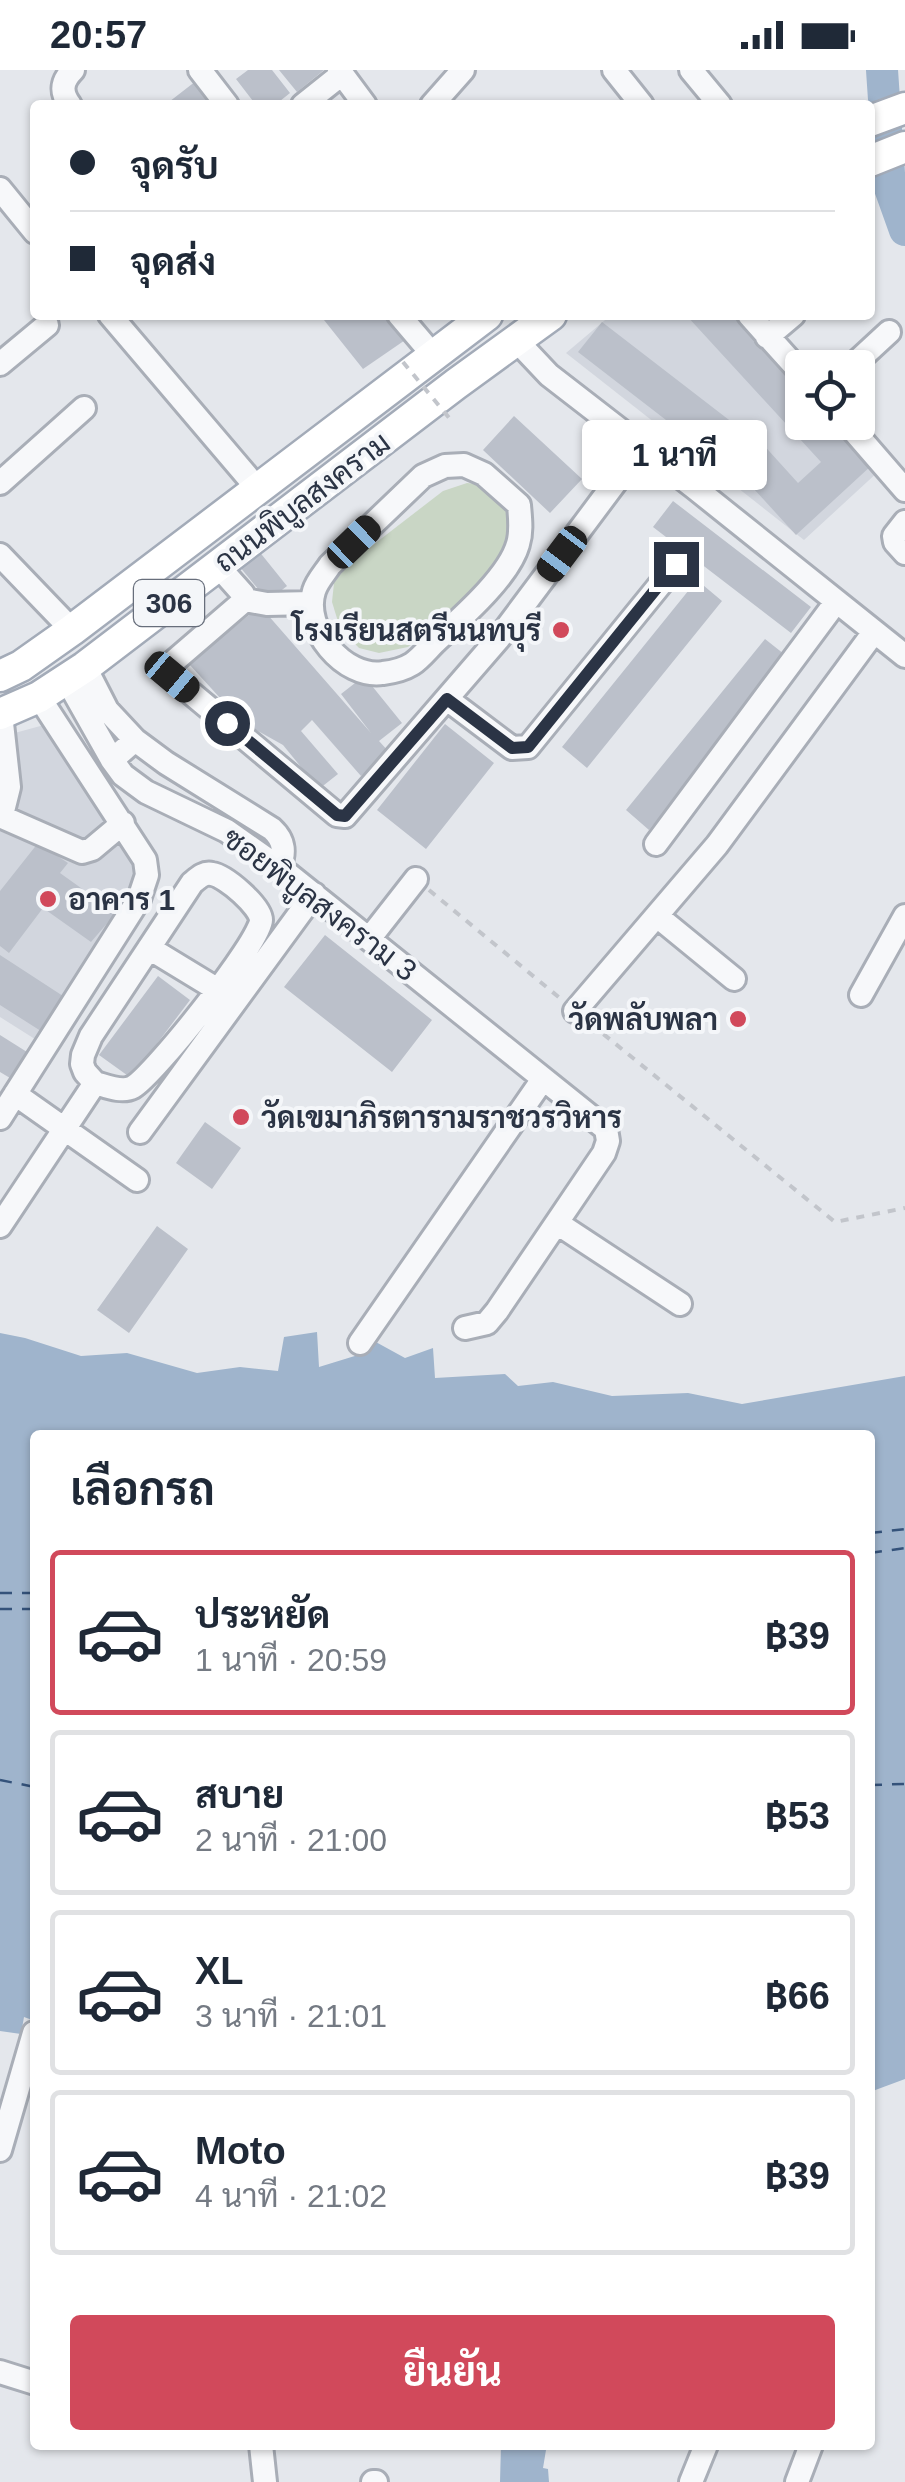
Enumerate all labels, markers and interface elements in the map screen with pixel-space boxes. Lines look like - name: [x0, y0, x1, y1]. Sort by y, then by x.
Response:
- text: 20:57: [50, 14, 147, 56]
- text: จุดรับ: [130, 145, 219, 187]
- text: จุดส่ง: [130, 241, 216, 283]
- map controls: [785, 350, 875, 440]
- button: locate: [785, 350, 875, 440]
- callout: 1 นาที: [584, 419, 768, 489]
- street label: ถนนพิบูลสงคราม: [208, 425, 398, 582]
- text: 1 นาที: [632, 437, 717, 473]
- car: [322, 510, 386, 574]
- car: [532, 521, 592, 587]
- route end: [654, 542, 699, 587]
- road number: 306: [134, 580, 204, 626]
- place label: โรงเรียนสตรีนนทบุรี: [290, 610, 541, 652]
- marker: โรงเรียนสตรีนนทบุรี: [550, 619, 572, 641]
- car: [139, 646, 205, 708]
- route start: [205, 701, 250, 746]
- street label: ซอยพิบูลสงคราม 3: [215, 821, 423, 991]
- place label: อาคาร 1: [68, 883, 175, 916]
- marker: อาคาร 1: [37, 888, 59, 910]
- place label: วัดพลับพลา: [568, 1001, 718, 1036]
- marker: วัดพลับพลา: [727, 1008, 749, 1030]
- place label: วัดเขมาภิรตารามราชวรวิหาร: [261, 1099, 622, 1134]
- marker: วัดเขมาภิรตารามราชวรวิหาร: [230, 1106, 252, 1128]
- text: เลือกรถ: [70, 1464, 215, 1515]
- icon: car: [75, 1588, 165, 1678]
- text: ประหยัด: [195, 1594, 330, 1636]
- text: ฿39: [765, 1615, 830, 1657]
- text: 1 นาที · 20:59: [195, 1642, 387, 1678]
- icon: car: [75, 1768, 165, 1858]
- text: สบาย: [195, 1774, 284, 1816]
- text: ฿53: [765, 1795, 830, 1837]
- text: 2 นาที · 21:00: [195, 1822, 387, 1858]
- icon: car: [75, 1948, 165, 2038]
- text: XL: [195, 1950, 244, 1992]
- text: ฿66: [765, 1975, 830, 2017]
- text: 3 นาที · 21:01: [195, 1998, 387, 2034]
- icon: car: [75, 2128, 165, 2218]
- text: Moto: [195, 2130, 286, 2172]
- text: ฿39: [765, 2155, 830, 2197]
- text: 4 นาที · 21:02: [195, 2178, 387, 2214]
- button: ยืนยัน: [70, 2315, 835, 2430]

